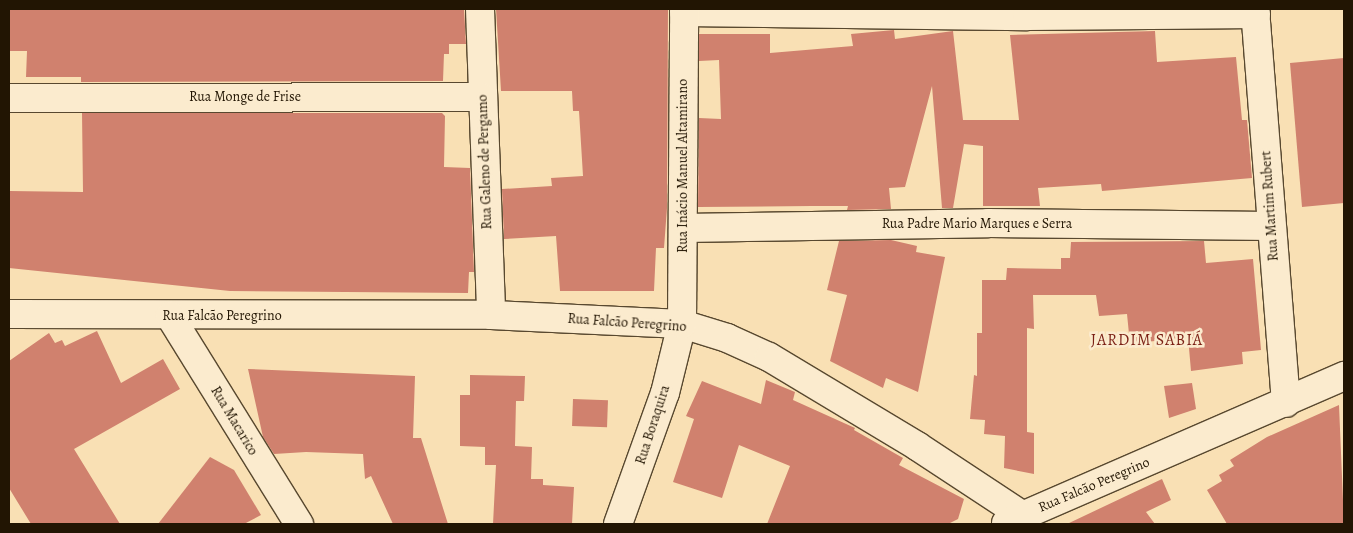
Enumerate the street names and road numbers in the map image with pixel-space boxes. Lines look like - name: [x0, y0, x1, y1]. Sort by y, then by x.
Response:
- street label: Rua Inácio Manuel Altamirano: [675, 79, 691, 253]
- street label: Rua Monge de Frise: [189, 89, 301, 105]
- street label: Rua Galeno de Pergamo: [474, 94, 496, 230]
- street label: Rua Martim Rubert: [1258, 150, 1282, 262]
- street label: Rua Padre Mario Marques e Serra: [882, 216, 1072, 232]
- street label: Rua Falcão Peregrino: [162, 308, 282, 324]
- street label: Rua Falcão Peregrino: [567, 310, 687, 336]
- street label: Rua Macarico: [207, 383, 261, 459]
- street label: Rua Boraquira: [632, 383, 674, 467]
- street label: Rua Falcão Peregrino: [1036, 454, 1152, 516]

